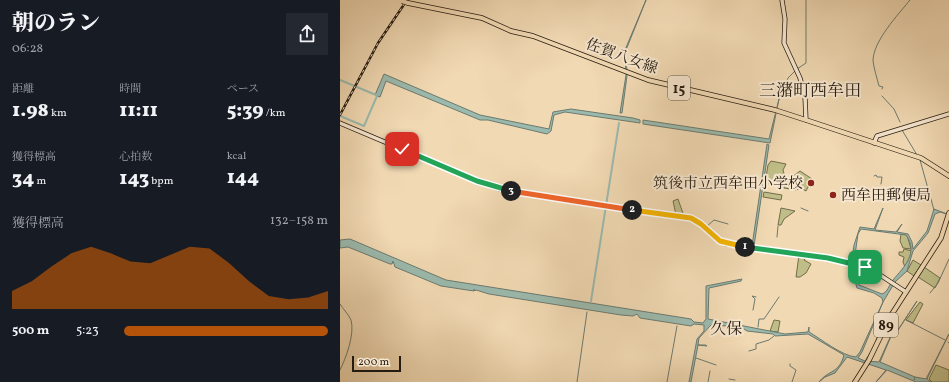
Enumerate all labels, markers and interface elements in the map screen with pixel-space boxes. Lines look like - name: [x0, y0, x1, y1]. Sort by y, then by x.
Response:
- text: 朝のラン: [12, 9, 100, 40]
- button: share: [286, 13, 328, 55]
- street label: 佐賀八女線: [583, 35, 660, 80]
- text: 06:28: [12, 40, 43, 58]
- road number: 15: [668, 76, 690, 100]
- district label: 三潴町西牟田: [759, 80, 861, 103]
- text: 距離: [12, 82, 34, 97]
- text: 時間: [119, 82, 141, 97]
- text: ペース: [227, 82, 259, 97]
- text: 1.98: [12, 97, 49, 125]
- text: 11:11: [119, 97, 158, 125]
- text: 5:39: [227, 97, 264, 125]
- text: km: [49, 106, 67, 121]
- text: /km: [264, 106, 286, 121]
- pin: [385, 132, 419, 166]
- icon: check: [391, 138, 413, 160]
- text: kcal: [227, 149, 246, 164]
- text: 獲得標高: [12, 150, 56, 165]
- text: 心拍数: [119, 150, 152, 165]
- text: 144: [227, 164, 259, 192]
- text: 34: [12, 165, 34, 193]
- text: 143: [119, 165, 149, 193]
- text: m: [34, 174, 46, 189]
- text: bpm: [149, 174, 173, 189]
- place label: 筑後市立西牟田小学校: [653, 174, 803, 195]
- marker: 筑後市立西牟田小学校: [806, 178, 816, 188]
- pin: 3: [501, 181, 521, 201]
- text: 3: [508, 183, 514, 198]
- place label: 西牟田郵便局: [841, 186, 931, 207]
- marker: 西牟田郵便局: [828, 190, 838, 200]
- pin: 2: [622, 200, 642, 220]
- text: 2: [629, 202, 635, 217]
- text: 132–158 m: [270, 212, 328, 230]
- text: 獲得標高: [12, 215, 64, 233]
- pin: 1: [735, 237, 755, 257]
- text: 1: [743, 239, 747, 254]
- pin: [848, 250, 882, 284]
- icon: arrive: [854, 256, 876, 278]
- road number: 89: [874, 313, 898, 337]
- district label: 久保: [710, 319, 742, 341]
- text: 500 m: [12, 322, 49, 340]
- text: 5:23: [76, 322, 99, 340]
- scale bar: [352, 354, 401, 373]
- text: 200 m: [358, 355, 389, 370]

